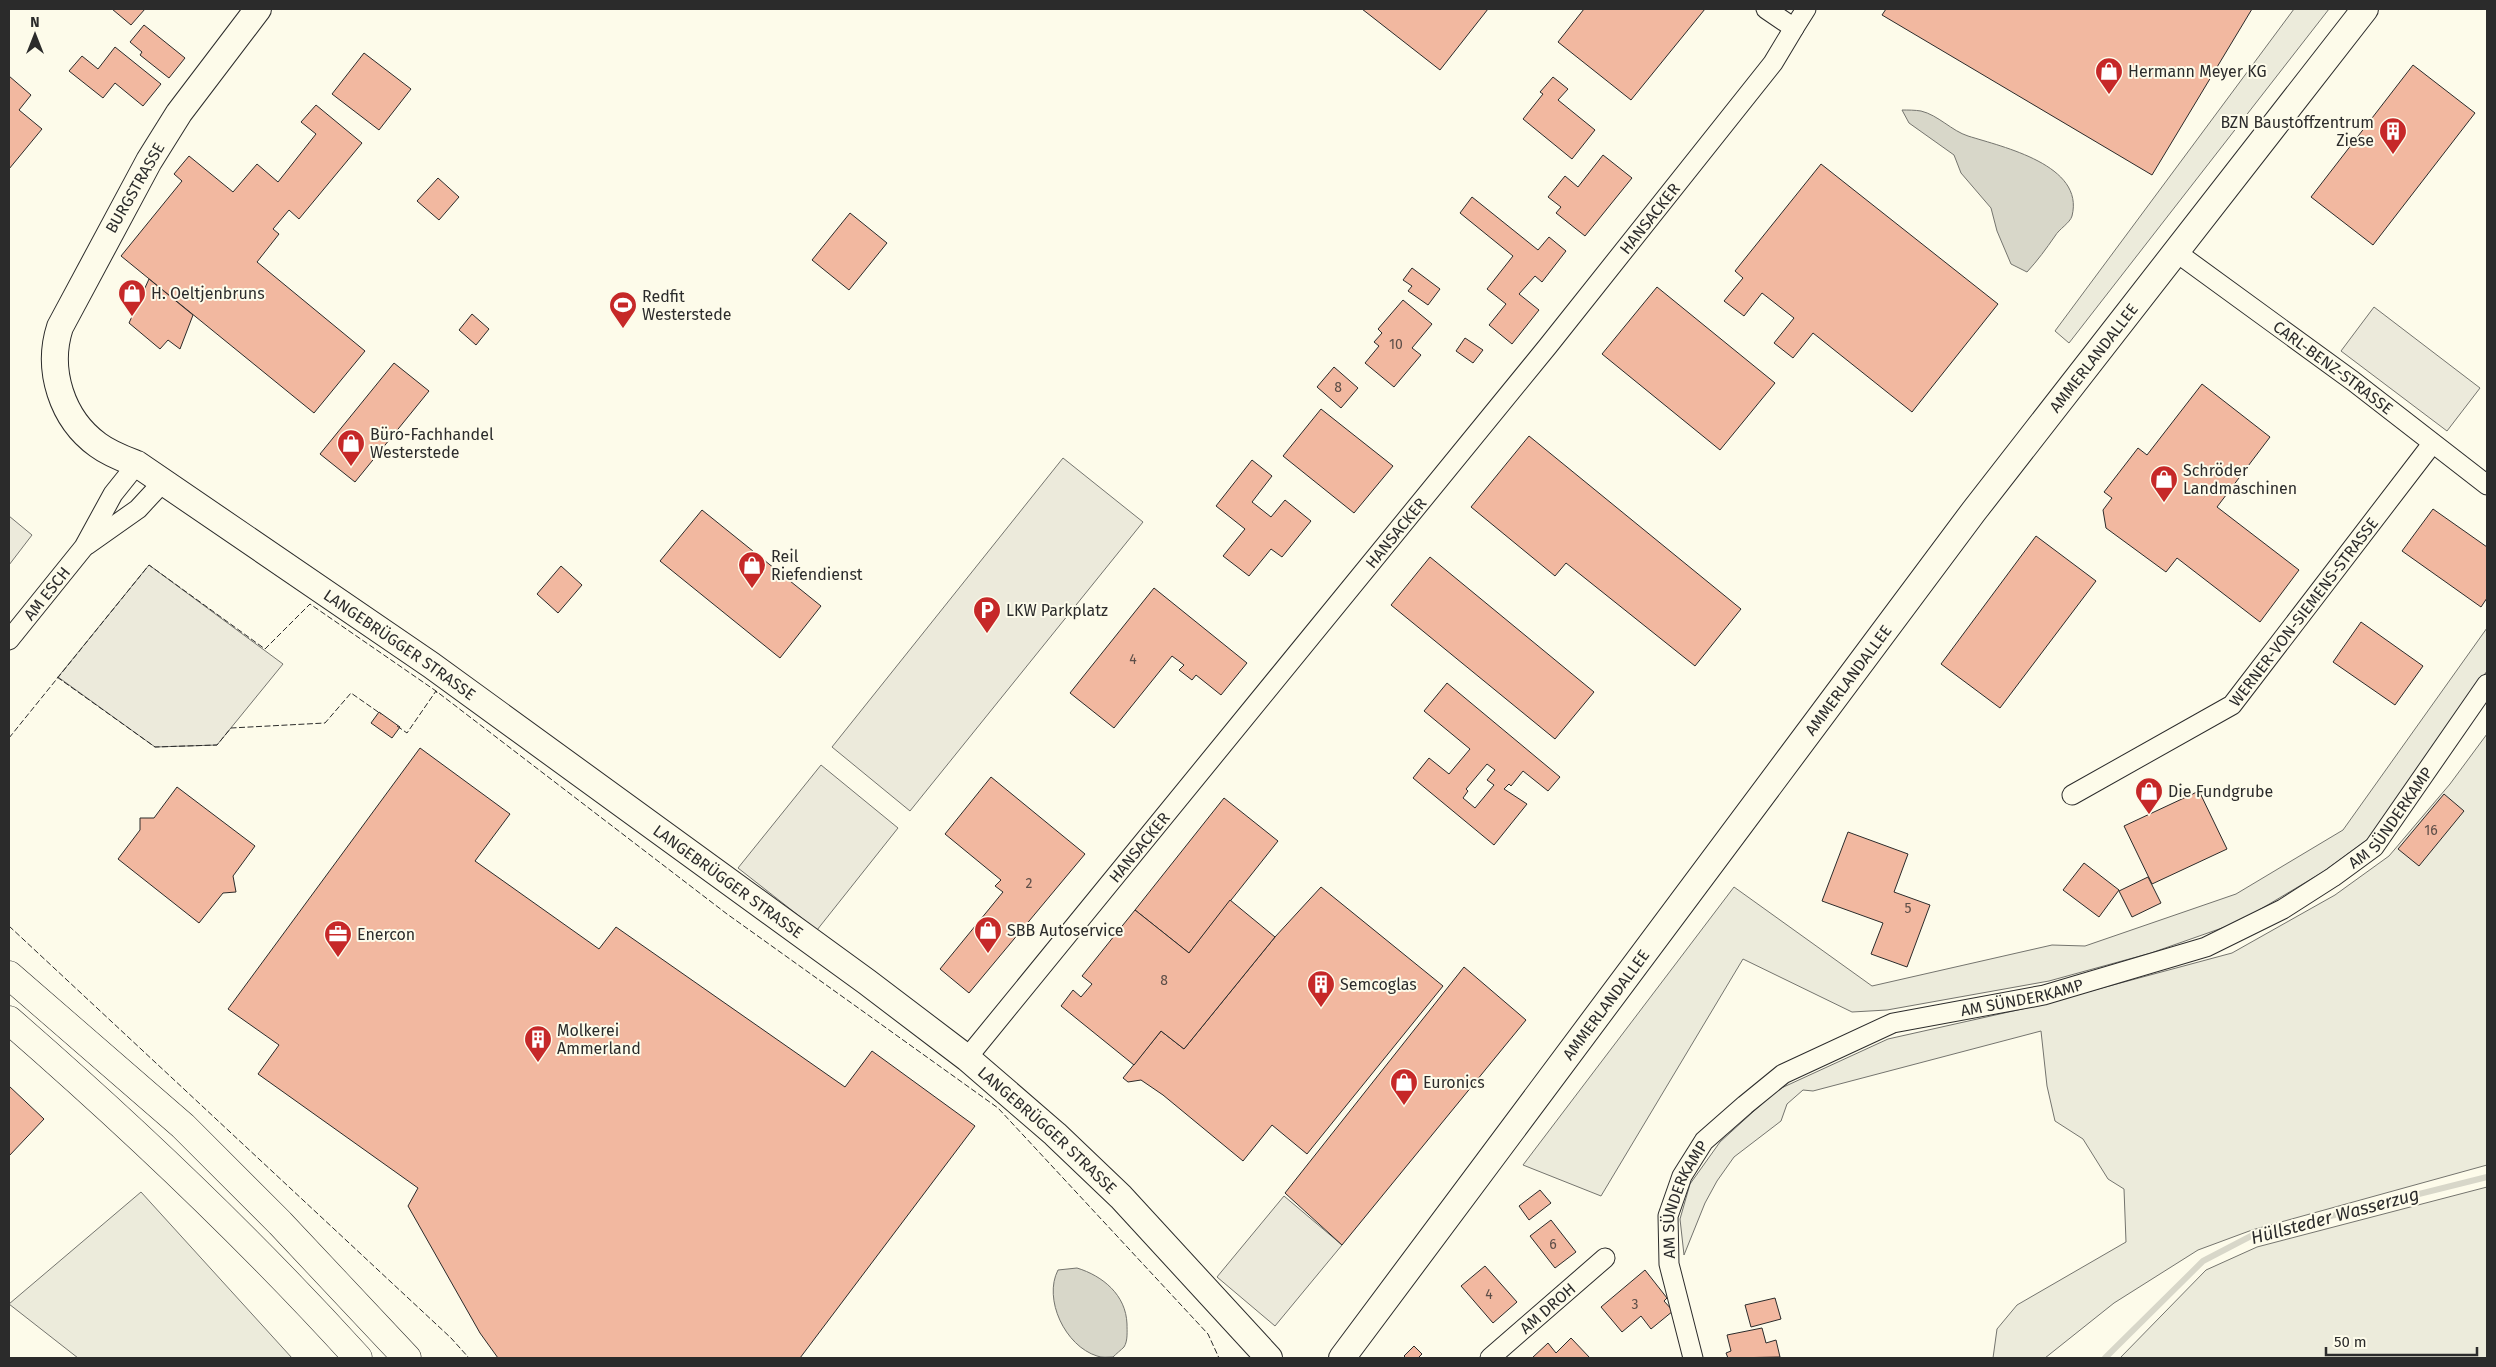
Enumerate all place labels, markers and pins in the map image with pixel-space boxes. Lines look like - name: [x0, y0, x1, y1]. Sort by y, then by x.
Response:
- shop icon: Hermann Meyer KG: [2094, 56, 2124, 95]
- place label: Hermann Meyer KG: [2128, 62, 2267, 81]
- place label: BZN Baustoffzentrum Ziese: [2220, 113, 2374, 150]
- building icon: BZN Baustoffzentrum Ziese: [2378, 116, 2408, 155]
- shop icon: H. Oeltjenbruns: [117, 278, 147, 317]
- place label: H. Oeltjenbruns: [151, 284, 265, 303]
- place label: Redfit Westerstede: [642, 287, 731, 324]
- sports icon: Redfit Westerstede: [608, 290, 638, 329]
- place label: Büro-Fachhandel Westerstede: [370, 425, 494, 462]
- shop icon: Büro-Fachhandel Westerstede: [336, 428, 366, 467]
- place label: Schröder Landmaschinen: [2183, 461, 2297, 498]
- shop icon: Schröder Landmaschinen: [2149, 464, 2179, 503]
- place label: Reil Riefendienst: [771, 547, 863, 584]
- shop icon: Reil Riefendienst: [737, 550, 767, 589]
- parking icon: LKW Parkplatz: [972, 595, 1002, 634]
- place label: LKW Parkplatz: [1006, 601, 1108, 620]
- shop icon: Die Fundgrube: [2134, 776, 2164, 815]
- place label: Die Fundgrube: [2168, 782, 2273, 801]
- shop icon: SBB Autoservice: [973, 915, 1003, 954]
- office icon: Enercon: [323, 919, 353, 958]
- place label: SBB Autoservice: [1007, 921, 1124, 940]
- place label: Enercon: [357, 925, 415, 944]
- building icon: Semcoglas: [1306, 969, 1336, 1008]
- place label: Semcoglas: [1340, 975, 1417, 994]
- place label: Molkerei Ammerland: [557, 1021, 641, 1058]
- building icon: Molkerei Ammerland: [523, 1024, 553, 1063]
- shop icon: Euronics: [1389, 1067, 1419, 1106]
- place label: Euronics: [1423, 1073, 1485, 1092]

